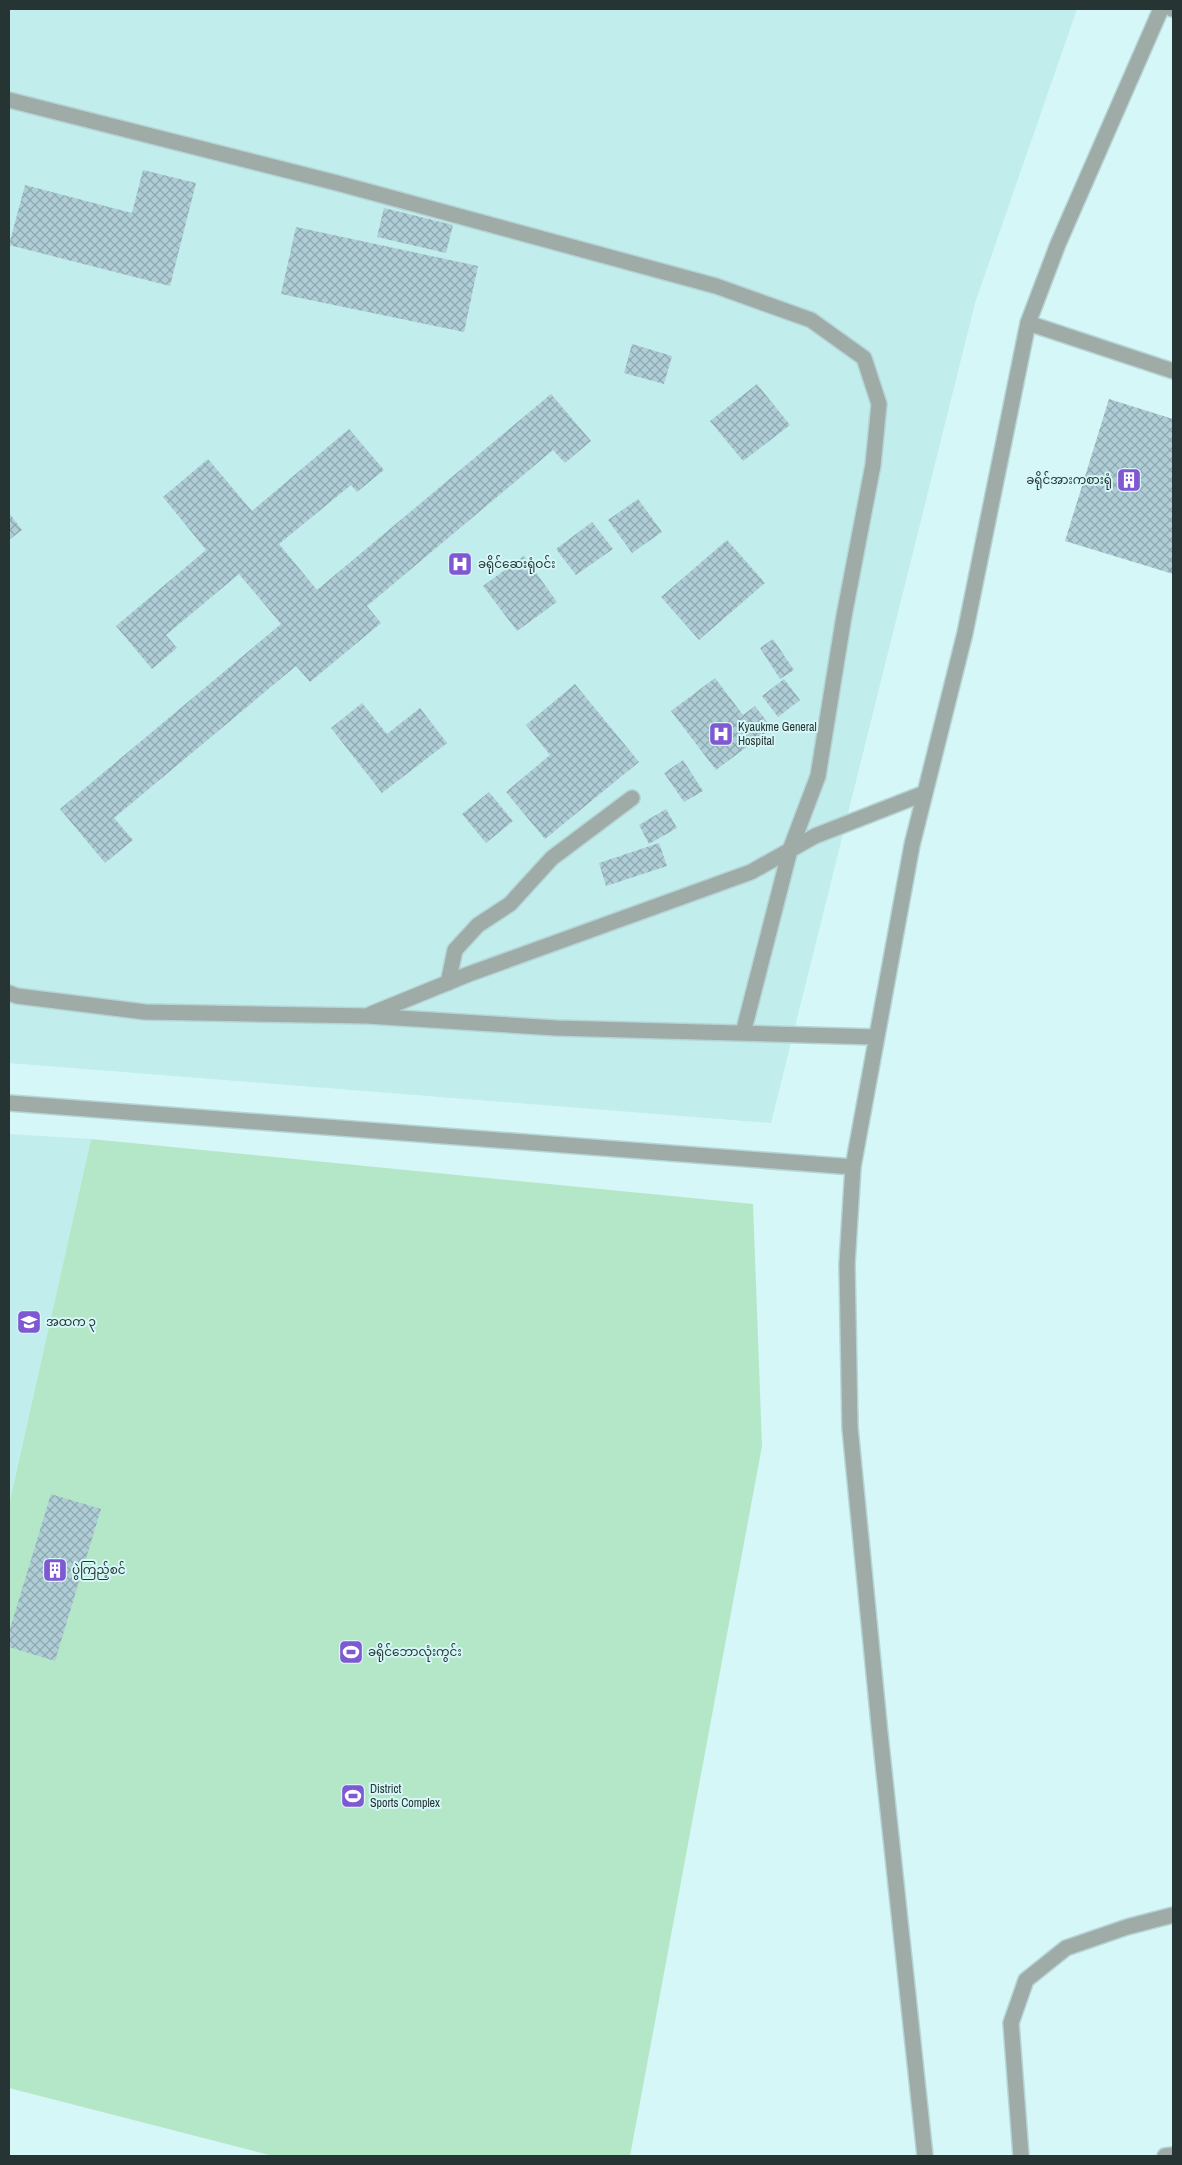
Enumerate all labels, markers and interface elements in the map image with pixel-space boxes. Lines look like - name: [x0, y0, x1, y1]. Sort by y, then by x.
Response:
- building icon: ခရိုင်အားကစားရုံ: [1116, 467, 1142, 493]
- place label: ခရိုင်အားကစားရုံ: [1026, 471, 1112, 490]
- hospital icon: ခရိုင်ဆေးရုံဝင်း: [447, 551, 473, 577]
- place label: ခရိုင်ဆေးရုံဝင်း: [478, 555, 555, 574]
- place label: Kyaukme General Hospital: [738, 719, 817, 749]
- hospital icon: Kyaukme General Hospital: [708, 721, 734, 747]
- school or university icon: အထက ၃: [16, 1309, 42, 1335]
- place label: အထက ၃: [46, 1314, 96, 1332]
- building icon: ပွဲကြည့်စင်: [42, 1557, 68, 1583]
- place label: ပွဲကြည့်စင်: [72, 1561, 126, 1580]
- sports icon: ခရိုင်ဘောလုံးကွင်း: [338, 1639, 364, 1665]
- place label: ခရိုင်ဘောလုံးကွင်း: [368, 1643, 462, 1662]
- place label: District Sports Complex: [370, 1781, 440, 1811]
- sports icon: District Sports Complex: [340, 1783, 366, 1809]

